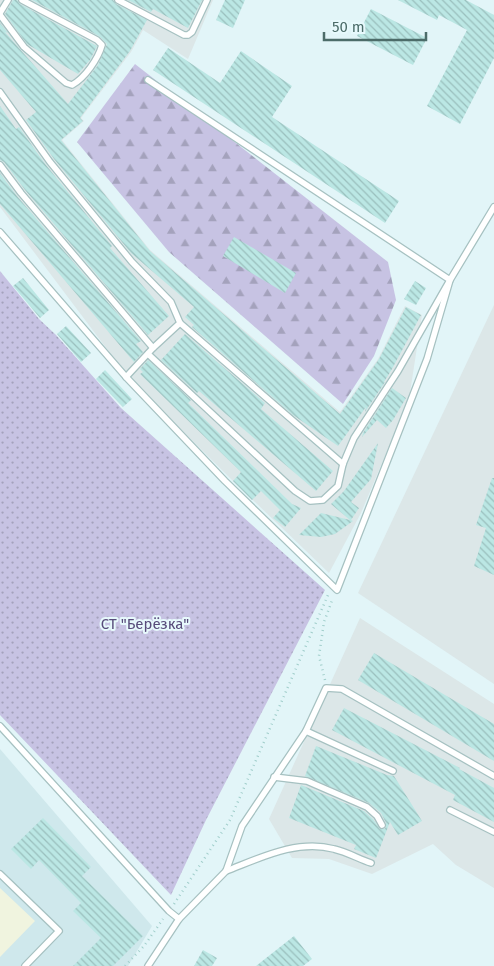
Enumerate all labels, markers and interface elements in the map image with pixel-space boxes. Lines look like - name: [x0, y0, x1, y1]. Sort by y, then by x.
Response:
- scale bar: [324, 10, 426, 42]
- text: 50 m: [332, 18, 365, 36]
- park label: СТ "Берёзка": [101, 615, 189, 633]

